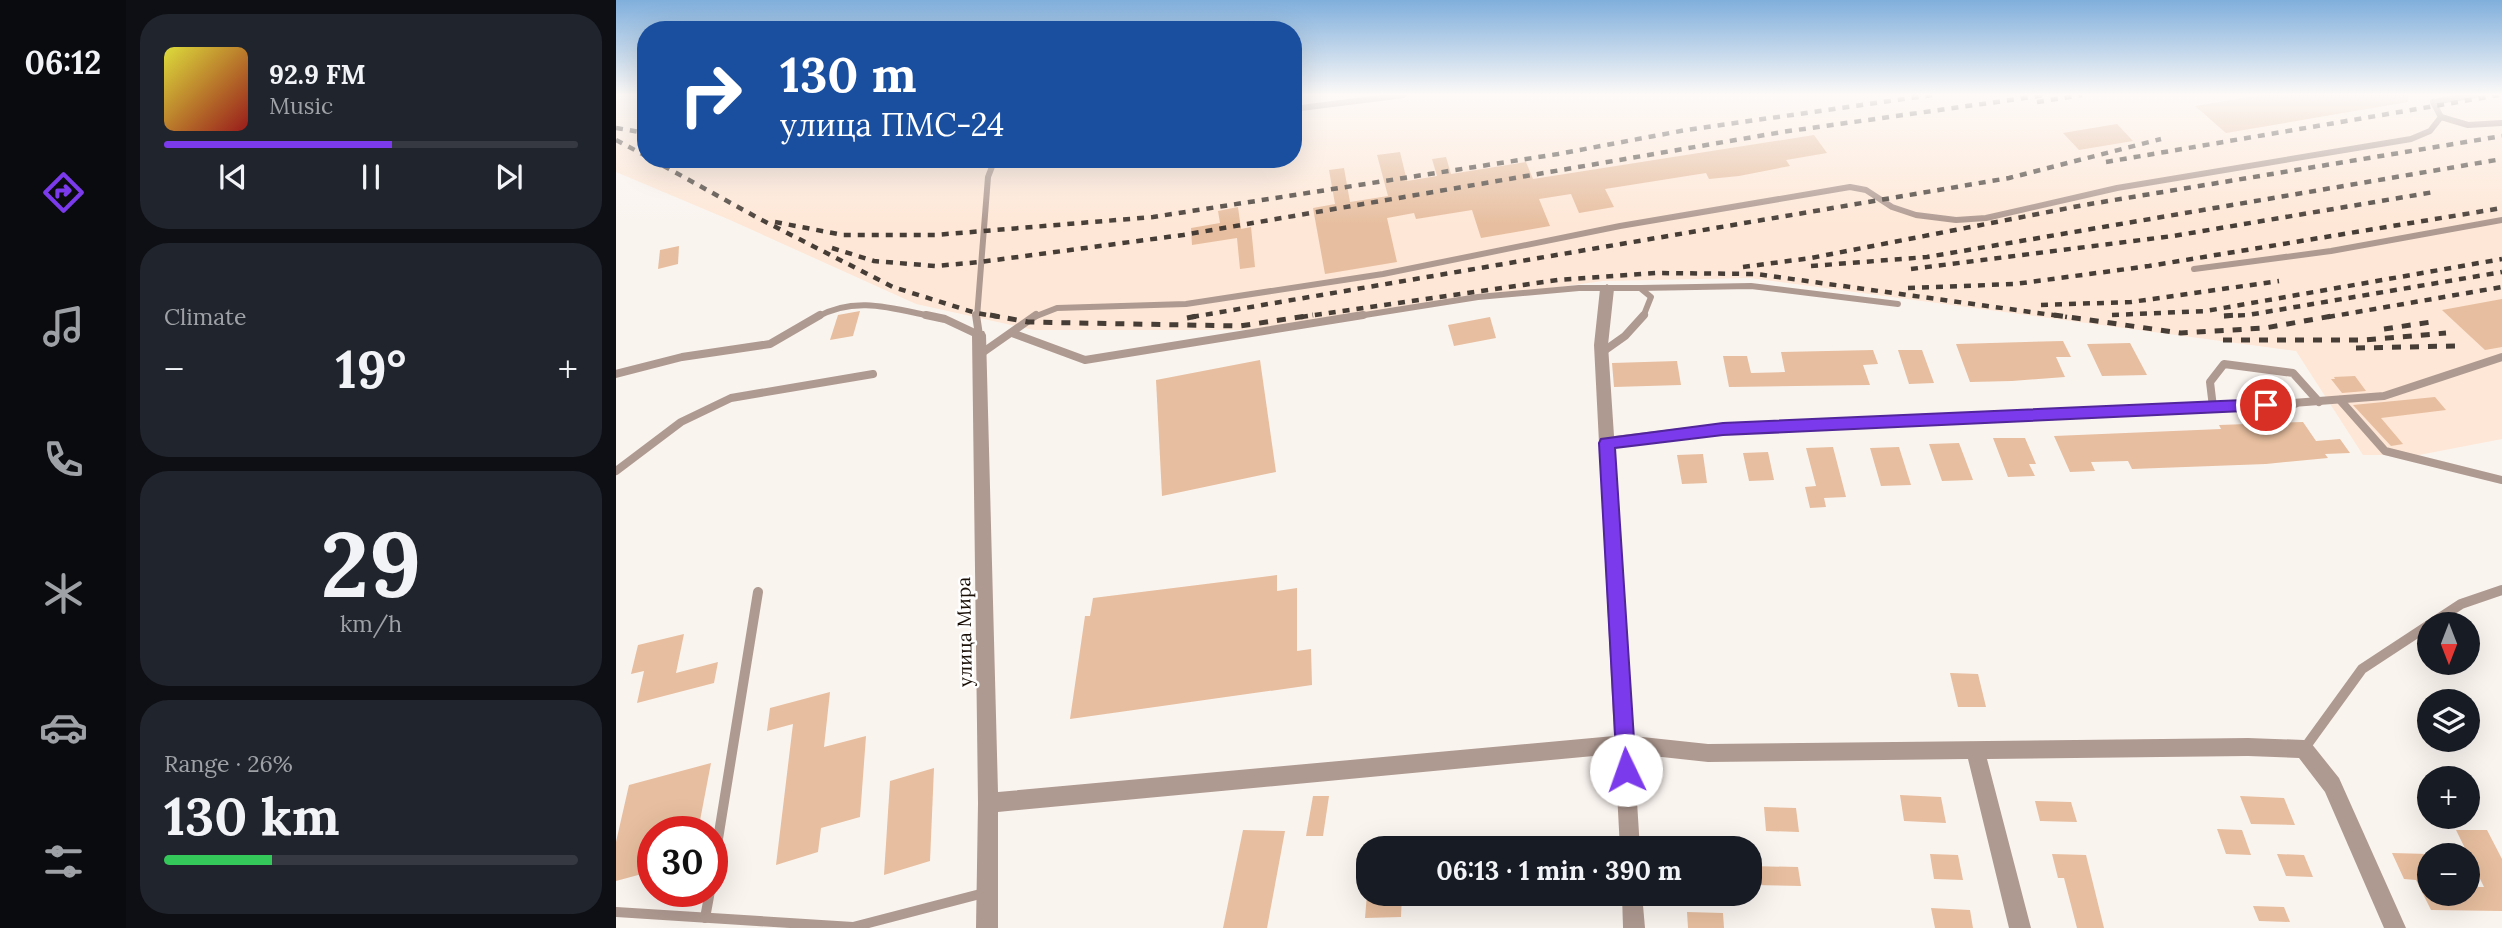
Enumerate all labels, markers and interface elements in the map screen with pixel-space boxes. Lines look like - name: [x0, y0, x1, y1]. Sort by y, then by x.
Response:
- text: 06:12: [25, 42, 101, 83]
- text: 130 m: [780, 43, 916, 105]
- icon: right: [665, 49, 756, 140]
- text: 92.9 FM: [269, 58, 366, 91]
- text: Music: [269, 91, 333, 120]
- text: улица ПМС-24: [780, 104, 1004, 145]
- icon: previous: [214, 158, 252, 196]
- icon: pause: [352, 158, 390, 196]
- icon: next: [490, 158, 528, 196]
- icon: directions: [39, 168, 88, 217]
- icon: music: [39, 302, 88, 351]
- text: Climate: [164, 302, 246, 331]
- text: 19°: [336, 336, 406, 402]
- text: −: [164, 345, 184, 393]
- text: +: [558, 345, 578, 393]
- pin: [2236, 375, 2296, 435]
- icon: arrive: [2247, 386, 2285, 424]
- icon: phone: [39, 435, 88, 484]
- text: 29: [321, 505, 421, 622]
- icon: climate: [39, 569, 88, 618]
- street label: улица Мира: [951, 577, 977, 687]
- text: km/h: [340, 609, 402, 638]
- north arrow: [2417, 612, 2480, 676]
- map controls: [2417, 612, 2480, 906]
- button: layers: [2417, 689, 2480, 752]
- icon: car: [39, 703, 88, 752]
- position arrow: [1589, 733, 1663, 807]
- text: Range · 26%: [164, 749, 293, 778]
- button: +: [2417, 766, 2480, 829]
- text: 130 km: [164, 783, 340, 849]
- speed limit sign: 30: [637, 816, 728, 907]
- icon: filters: [39, 837, 88, 886]
- button: −: [2417, 843, 2480, 906]
- text: 06:13 · 1 min · 390 m: [1436, 854, 1682, 887]

